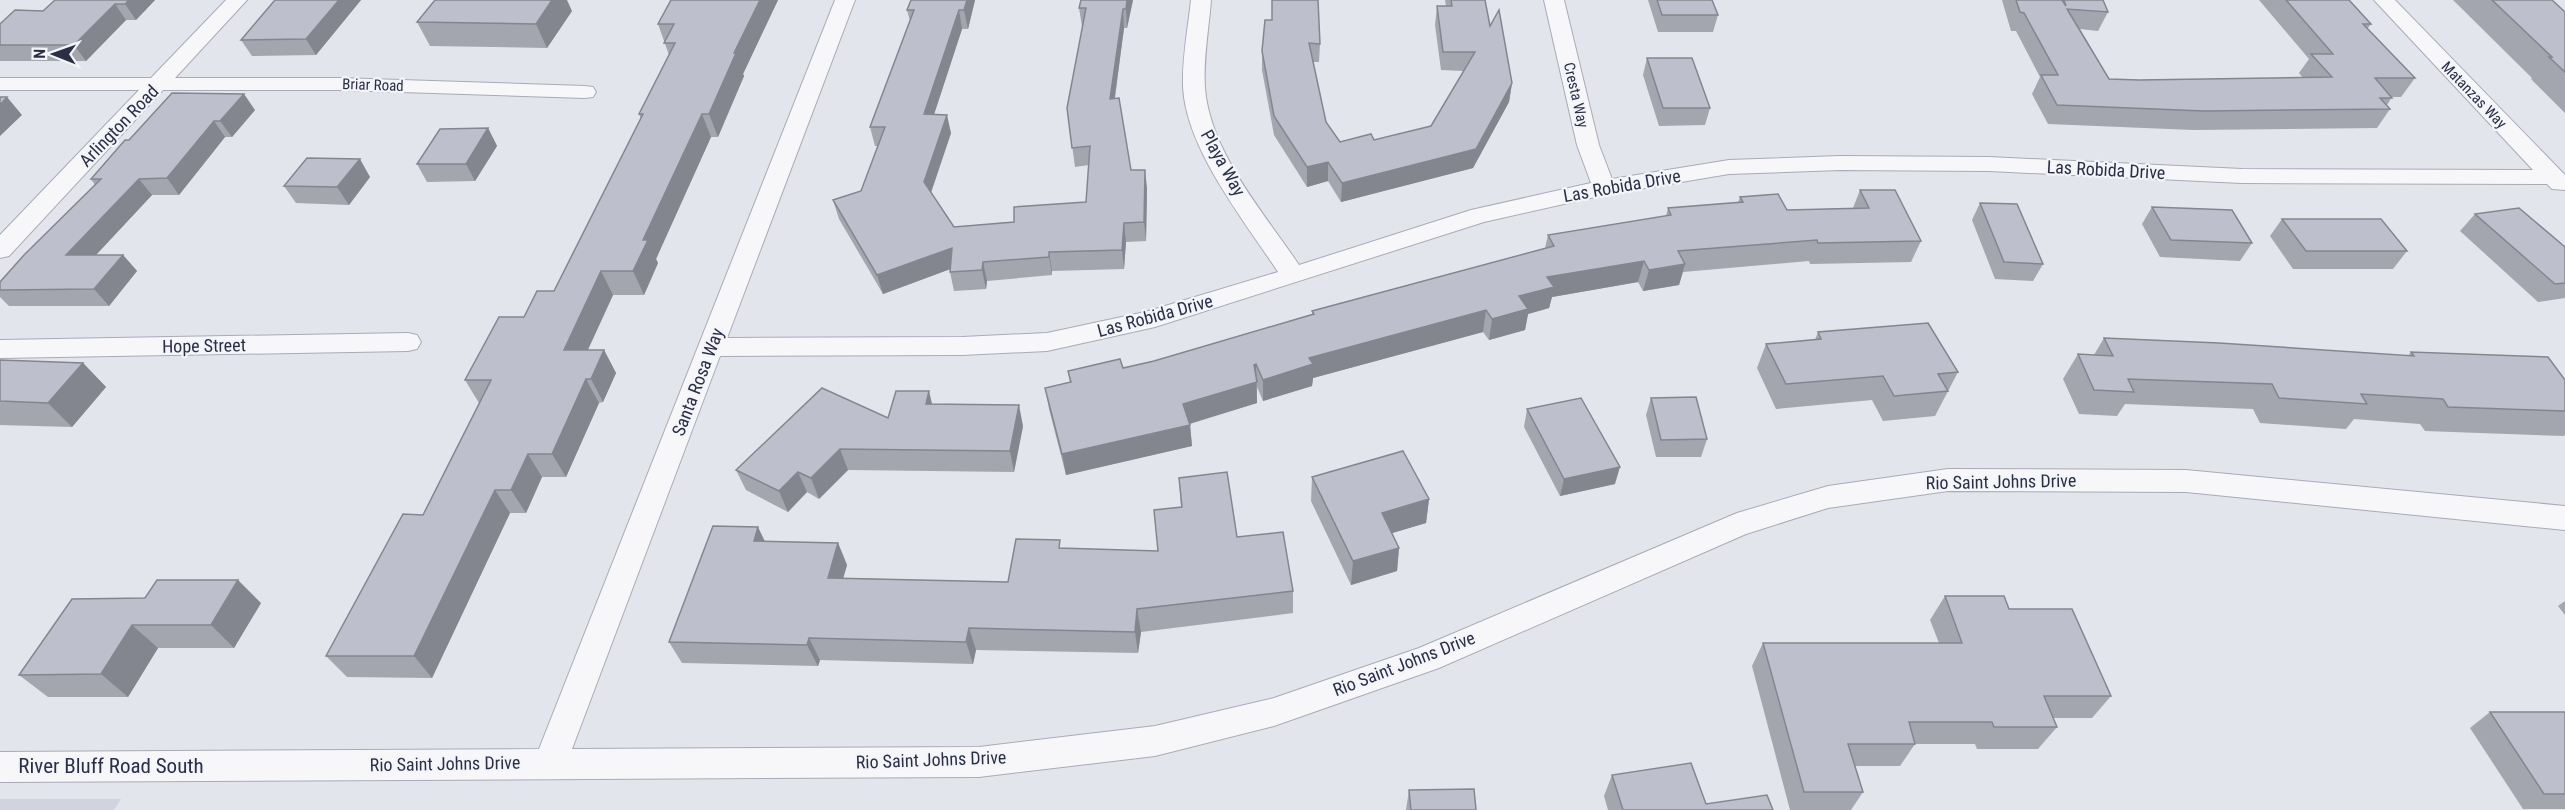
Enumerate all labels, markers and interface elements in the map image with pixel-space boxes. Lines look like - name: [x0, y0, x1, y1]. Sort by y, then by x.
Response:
- north arrow: [24, 24, 84, 84]
- text: N: [30, 49, 49, 59]
- street label: Matanzas Way: [2438, 58, 2510, 132]
- street label: Cresta Way: [1560, 61, 1592, 129]
- street label: Briar Road: [342, 75, 404, 95]
- street label: Arlington Road: [75, 81, 163, 171]
- street label: Playa Way: [1197, 126, 1250, 200]
- street label: Las Robida Drive: [2046, 156, 2166, 183]
- street label: Las Robida Drive: [1562, 165, 1682, 206]
- street label: Las Robida Drive: [1095, 290, 1215, 341]
- street label: Santa Rosa Way: [667, 325, 728, 439]
- street label: Hope Street: [162, 334, 246, 357]
- street label: Rio Saint Johns Drive: [1926, 470, 2076, 493]
- street label: Rio Saint Johns Drive: [1330, 627, 1478, 700]
- street label: Rio Saint Johns Drive: [855, 746, 1007, 773]
- street label: Rio Saint Johns Drive: [370, 752, 520, 775]
- street label: River Bluff Road South: [18, 754, 204, 778]

